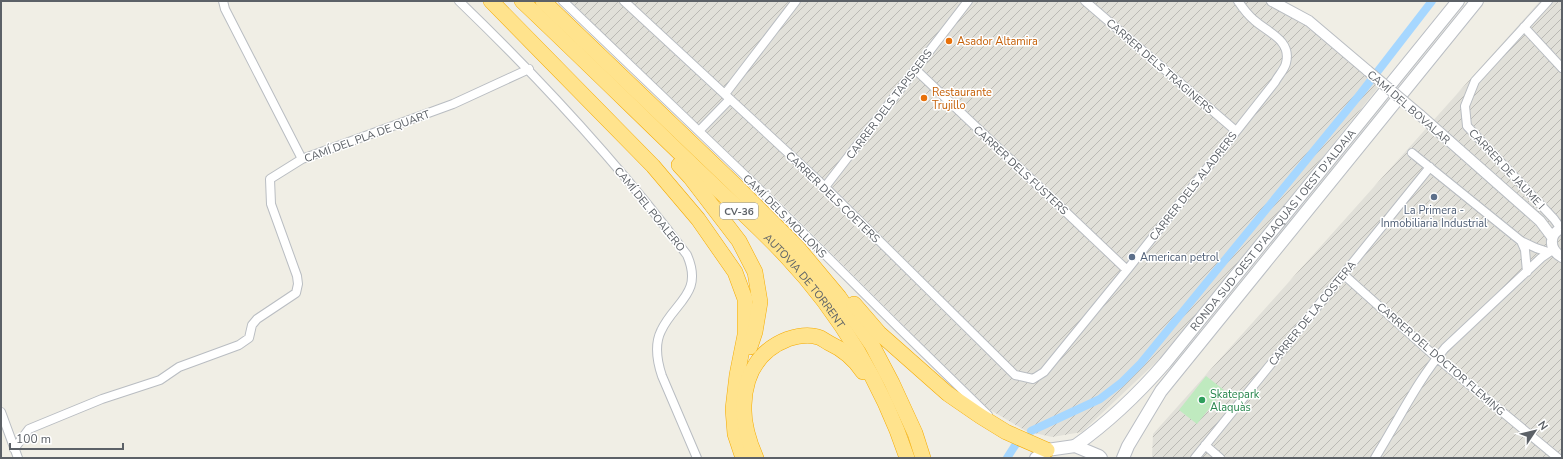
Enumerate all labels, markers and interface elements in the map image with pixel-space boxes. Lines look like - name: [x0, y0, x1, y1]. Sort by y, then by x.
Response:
- street label: CARRER DELS TRAGINERS: [1103, 16, 1217, 117]
- place label: Asador Altamira: [957, 34, 1038, 49]
- marker: Asador Altamira: [944, 36, 954, 46]
- street label: CARRER DELS TAPISSERS: [843, 46, 936, 162]
- street label: CAMÍ DEL BOVALAR: [1364, 66, 1455, 148]
- place label: Restaurante Trujillo: [932, 85, 992, 113]
- marker: Restaurante Trujillo: [919, 93, 929, 103]
- street label: CAMÍ DEL PLA DE QUART: [302, 106, 432, 166]
- street label: CARRER DELS FUSTERS: [970, 123, 1071, 218]
- street label: RONDA SUD-OEST D'ALAQUÀS I OEST D'ALDAIA: [1187, 126, 1359, 334]
- street label: CARRER DE JAUME I: [1465, 126, 1548, 213]
- street label: CARRER DELS ALADRERS: [1146, 129, 1241, 244]
- street label: CARRER DELS COETERS: [782, 148, 883, 247]
- street label: CAMÍ DEL POALERO: [611, 163, 689, 255]
- street label: CAMÍ DELS MOLLONS: [739, 170, 831, 262]
- marker: La Primera - Inmobiliaria Industrial: [1429, 192, 1439, 202]
- road number: CV-36: [720, 203, 758, 219]
- place label: La Primera - Inmobiliaria Industrial: [1381, 203, 1488, 231]
- street label: AUTOVIA DE TORRENT: [760, 230, 848, 332]
- place label: American petrol: [1140, 250, 1220, 265]
- marker: American petrol: [1127, 252, 1137, 262]
- street label: CARRER DE LA COSTERA: [1265, 258, 1359, 369]
- street label: CARRER DEL DOCTOR FLEMING: [1373, 299, 1508, 419]
- place label: Skatepark Alaquàs: [1210, 387, 1260, 415]
- marker: Skatepark Alaquàs: [1197, 395, 1207, 405]
- north arrow: [1515, 411, 1555, 451]
- text: N: [1534, 418, 1551, 433]
- scale bar: [10, 425, 123, 451]
- text: 100 m: [16, 431, 51, 447]

